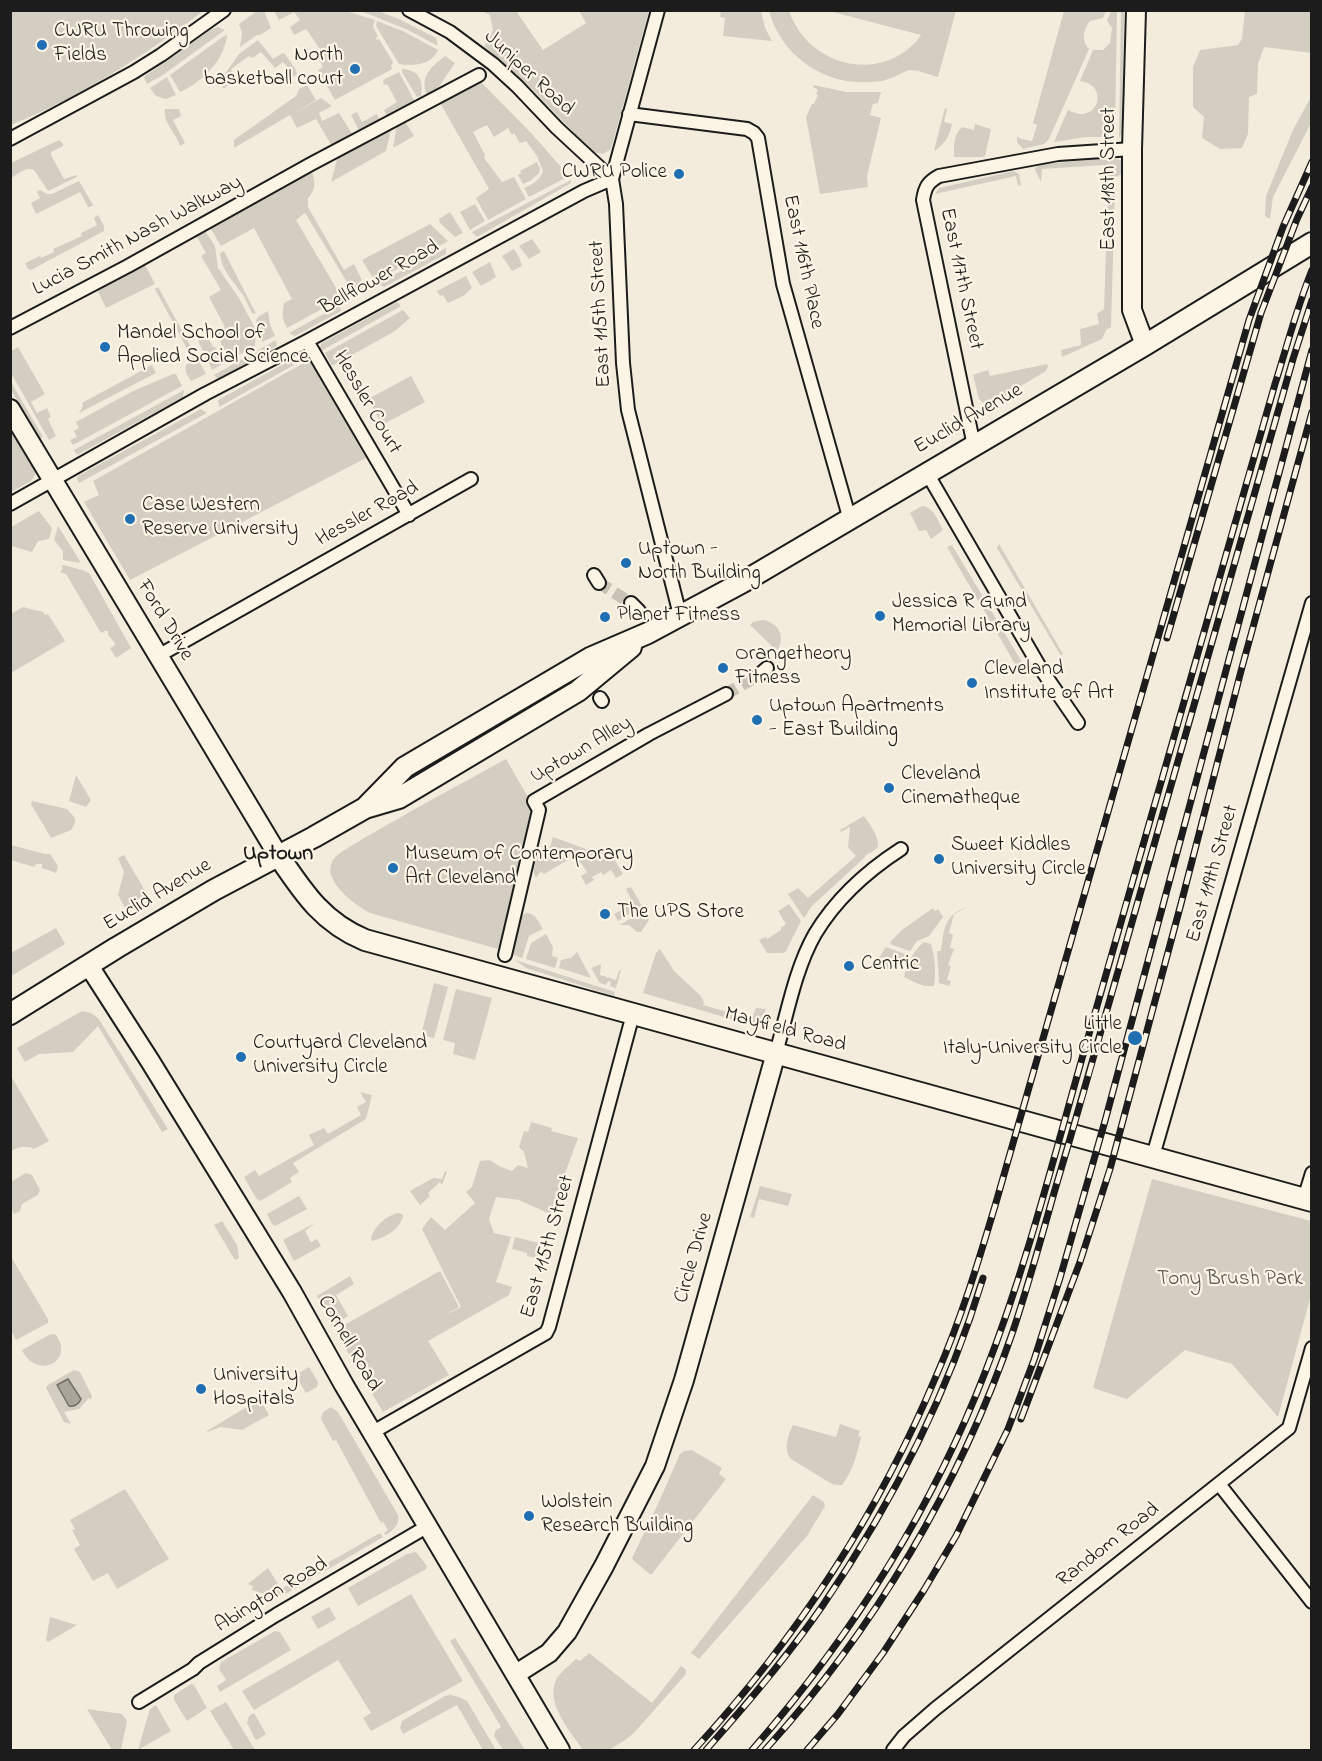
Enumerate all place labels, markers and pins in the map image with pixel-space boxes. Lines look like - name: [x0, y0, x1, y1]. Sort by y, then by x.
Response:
- place label: CWRU Throwing Fields: [54, 20, 189, 70]
- marker: CWRU Throwing Fields: [35, 38, 49, 52]
- place label: North basketball court: [204, 44, 343, 94]
- marker: North basketball court: [348, 62, 362, 76]
- place label: CWRU Police: [562, 161, 667, 187]
- marker: CWRU Police: [672, 167, 686, 181]
- place label: Mandel School of Applied Social Science: [117, 322, 309, 372]
- marker: Mandel School of Applied Social Science: [98, 340, 112, 354]
- place label: Case Western Reserve University: [142, 494, 298, 544]
- marker: Case Western Reserve University: [123, 512, 137, 526]
- place label: Uptown - North Building: [638, 538, 761, 588]
- marker: Uptown - North Building: [619, 556, 633, 570]
- place label: Jessica R Gund Memorial Library: [892, 591, 1030, 641]
- place label: Planet Fitness: [617, 604, 740, 630]
- marker: Jessica R Gund Memorial Library: [873, 609, 887, 623]
- marker: Planet Fitness: [598, 610, 612, 624]
- place label: Orangetheory Fitness: [735, 643, 851, 693]
- place label: Cleveland Institute of Art: [984, 658, 1114, 708]
- marker: Orangetheory Fitness: [716, 661, 730, 675]
- marker: Cleveland Institute of Art: [965, 676, 979, 690]
- place label: Uptown Apartments - East Building: [769, 695, 944, 745]
- marker: Uptown Apartments - East Building: [750, 713, 764, 727]
- place label: Cleveland Cinematheque: [901, 763, 1020, 813]
- marker: Cleveland Cinematheque: [882, 781, 896, 795]
- place label: Sweet Kiddles University Circle: [951, 834, 1086, 884]
- place label: Museum of Contemporary Art Cleveland: [405, 843, 633, 893]
- marker: Sweet Kiddles University Circle: [932, 852, 946, 866]
- marker: Museum of Contemporary Art Cleveland: [386, 861, 400, 875]
- place label: The UPS Store: [617, 901, 744, 927]
- marker: The UPS Store: [598, 907, 612, 921]
- place label: Centric: [861, 953, 919, 979]
- marker: Centric: [842, 959, 856, 973]
- place label: Little Italy–University Circle: [943, 1013, 1122, 1063]
- marker: Little Italy–University Circle: [1126, 1029, 1144, 1047]
- place label: Courtyard Cleveland University Circle: [253, 1032, 427, 1082]
- marker: Courtyard Cleveland University Circle: [234, 1050, 248, 1064]
- place label: University Hospitals: [213, 1364, 298, 1414]
- marker: University Hospitals: [194, 1382, 208, 1396]
- place label: Wolstein Research Building: [541, 1491, 693, 1541]
- marker: Wolstein Research Building: [522, 1509, 536, 1523]

